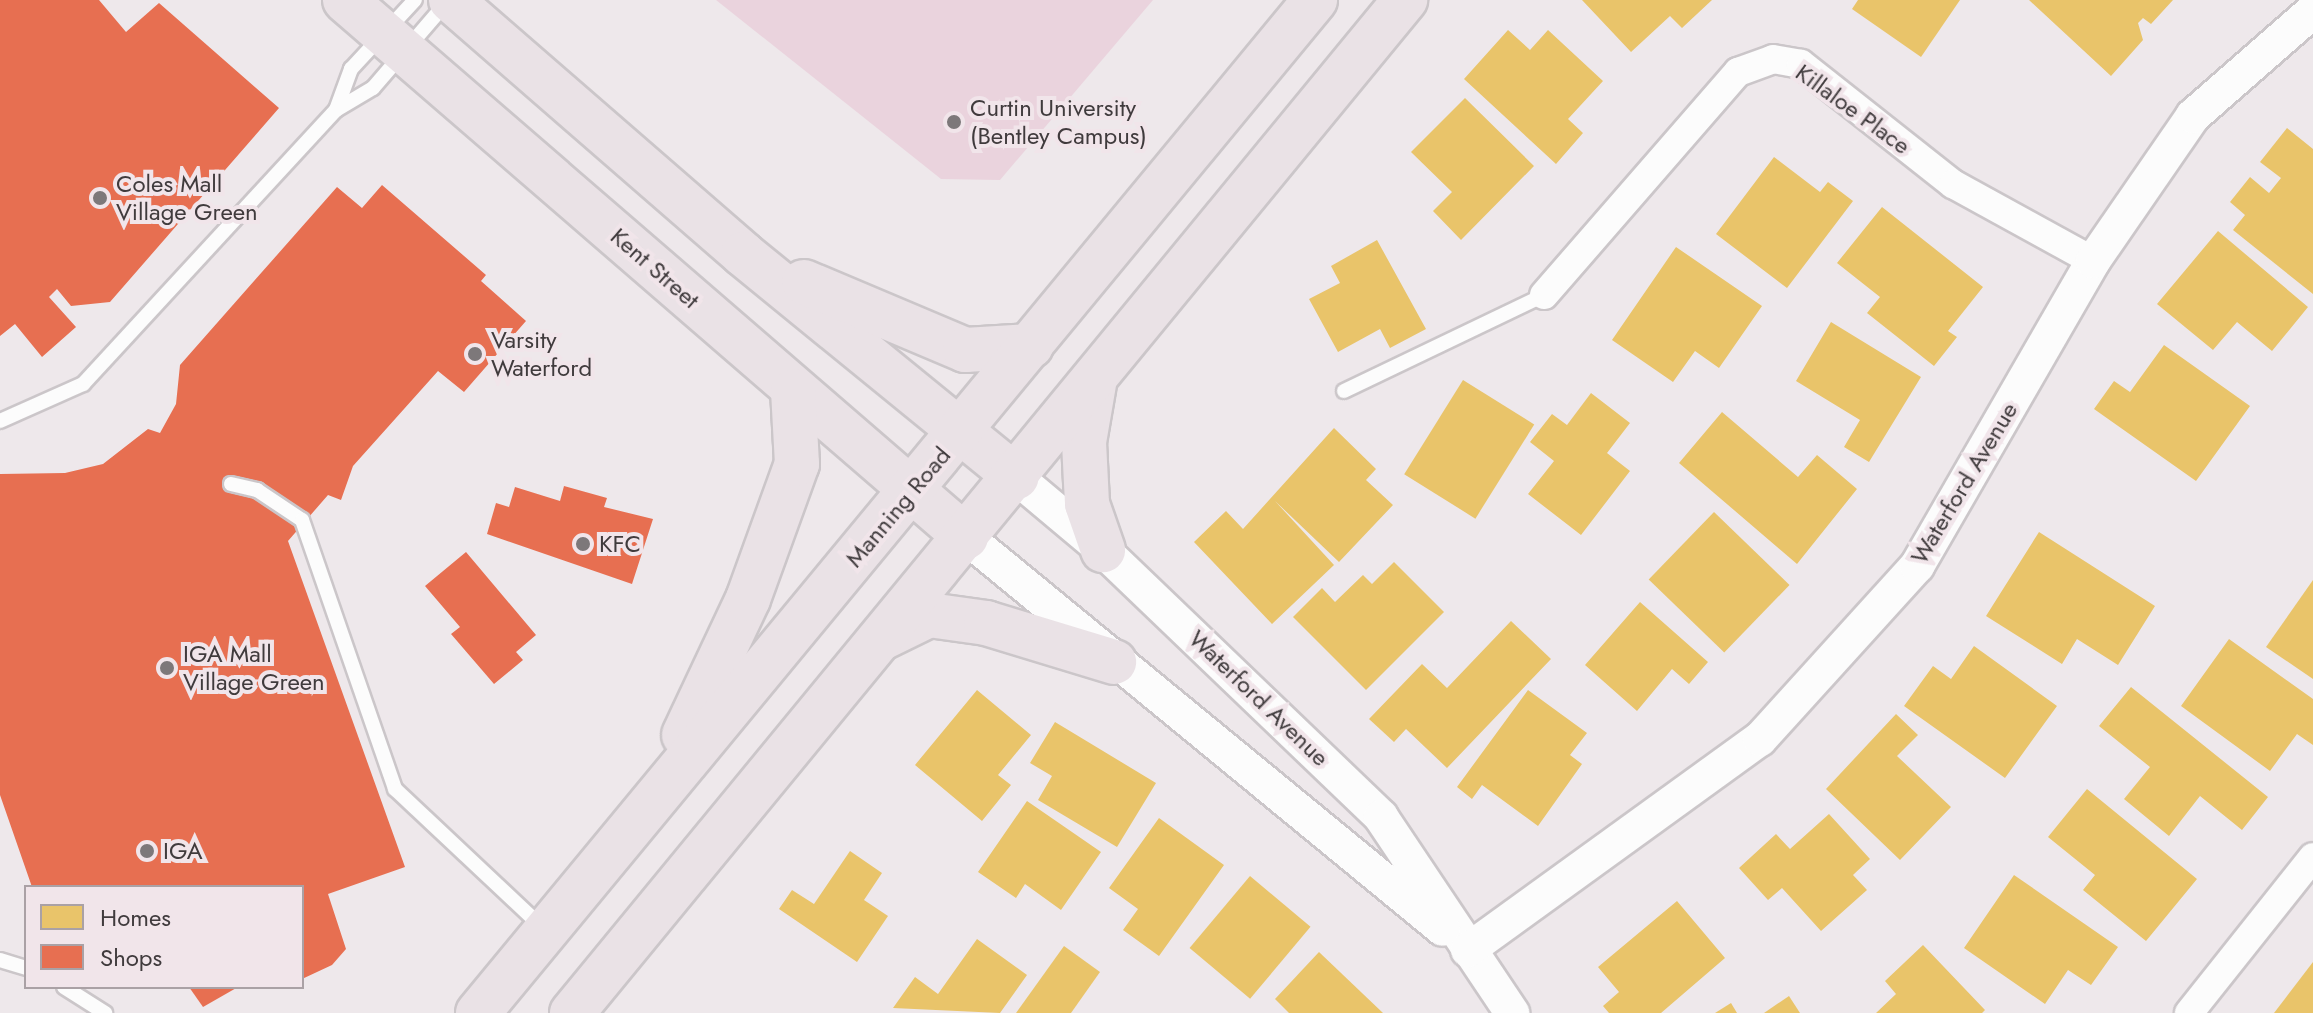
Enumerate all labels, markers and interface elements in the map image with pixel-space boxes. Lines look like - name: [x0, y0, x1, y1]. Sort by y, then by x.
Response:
- street label: Killaloe Place: [1790, 58, 1916, 160]
- place label: Curtin University (Bentley Campus): [970, 94, 1147, 150]
- marker: Curtin University (Bentley Campus): [945, 113, 963, 131]
- place label: Coles Mall Village Green: [116, 170, 258, 226]
- marker: Coles Mall Village Green: [91, 189, 109, 207]
- street label: Kent Street: [605, 222, 705, 314]
- place label: Varsity Waterford: [491, 326, 592, 382]
- marker: Varsity Waterford: [466, 345, 484, 363]
- street label: Waterford Avenue: [1905, 397, 2023, 569]
- street label: Manning Road: [840, 441, 956, 573]
- place label: KFC: [599, 530, 641, 558]
- marker: KFC: [574, 535, 592, 553]
- street label: Waterford Avenue: [1183, 624, 1335, 772]
- place label: IGA Mall Village Green: [183, 640, 325, 696]
- marker: IGA Mall Village Green: [158, 659, 176, 677]
- place label: IGA: [163, 837, 203, 865]
- marker: IGA: [138, 842, 156, 860]
- legend: [24, 885, 304, 989]
- text: Homes: [100, 900, 171, 935]
- text: Shops: [100, 940, 162, 975]

